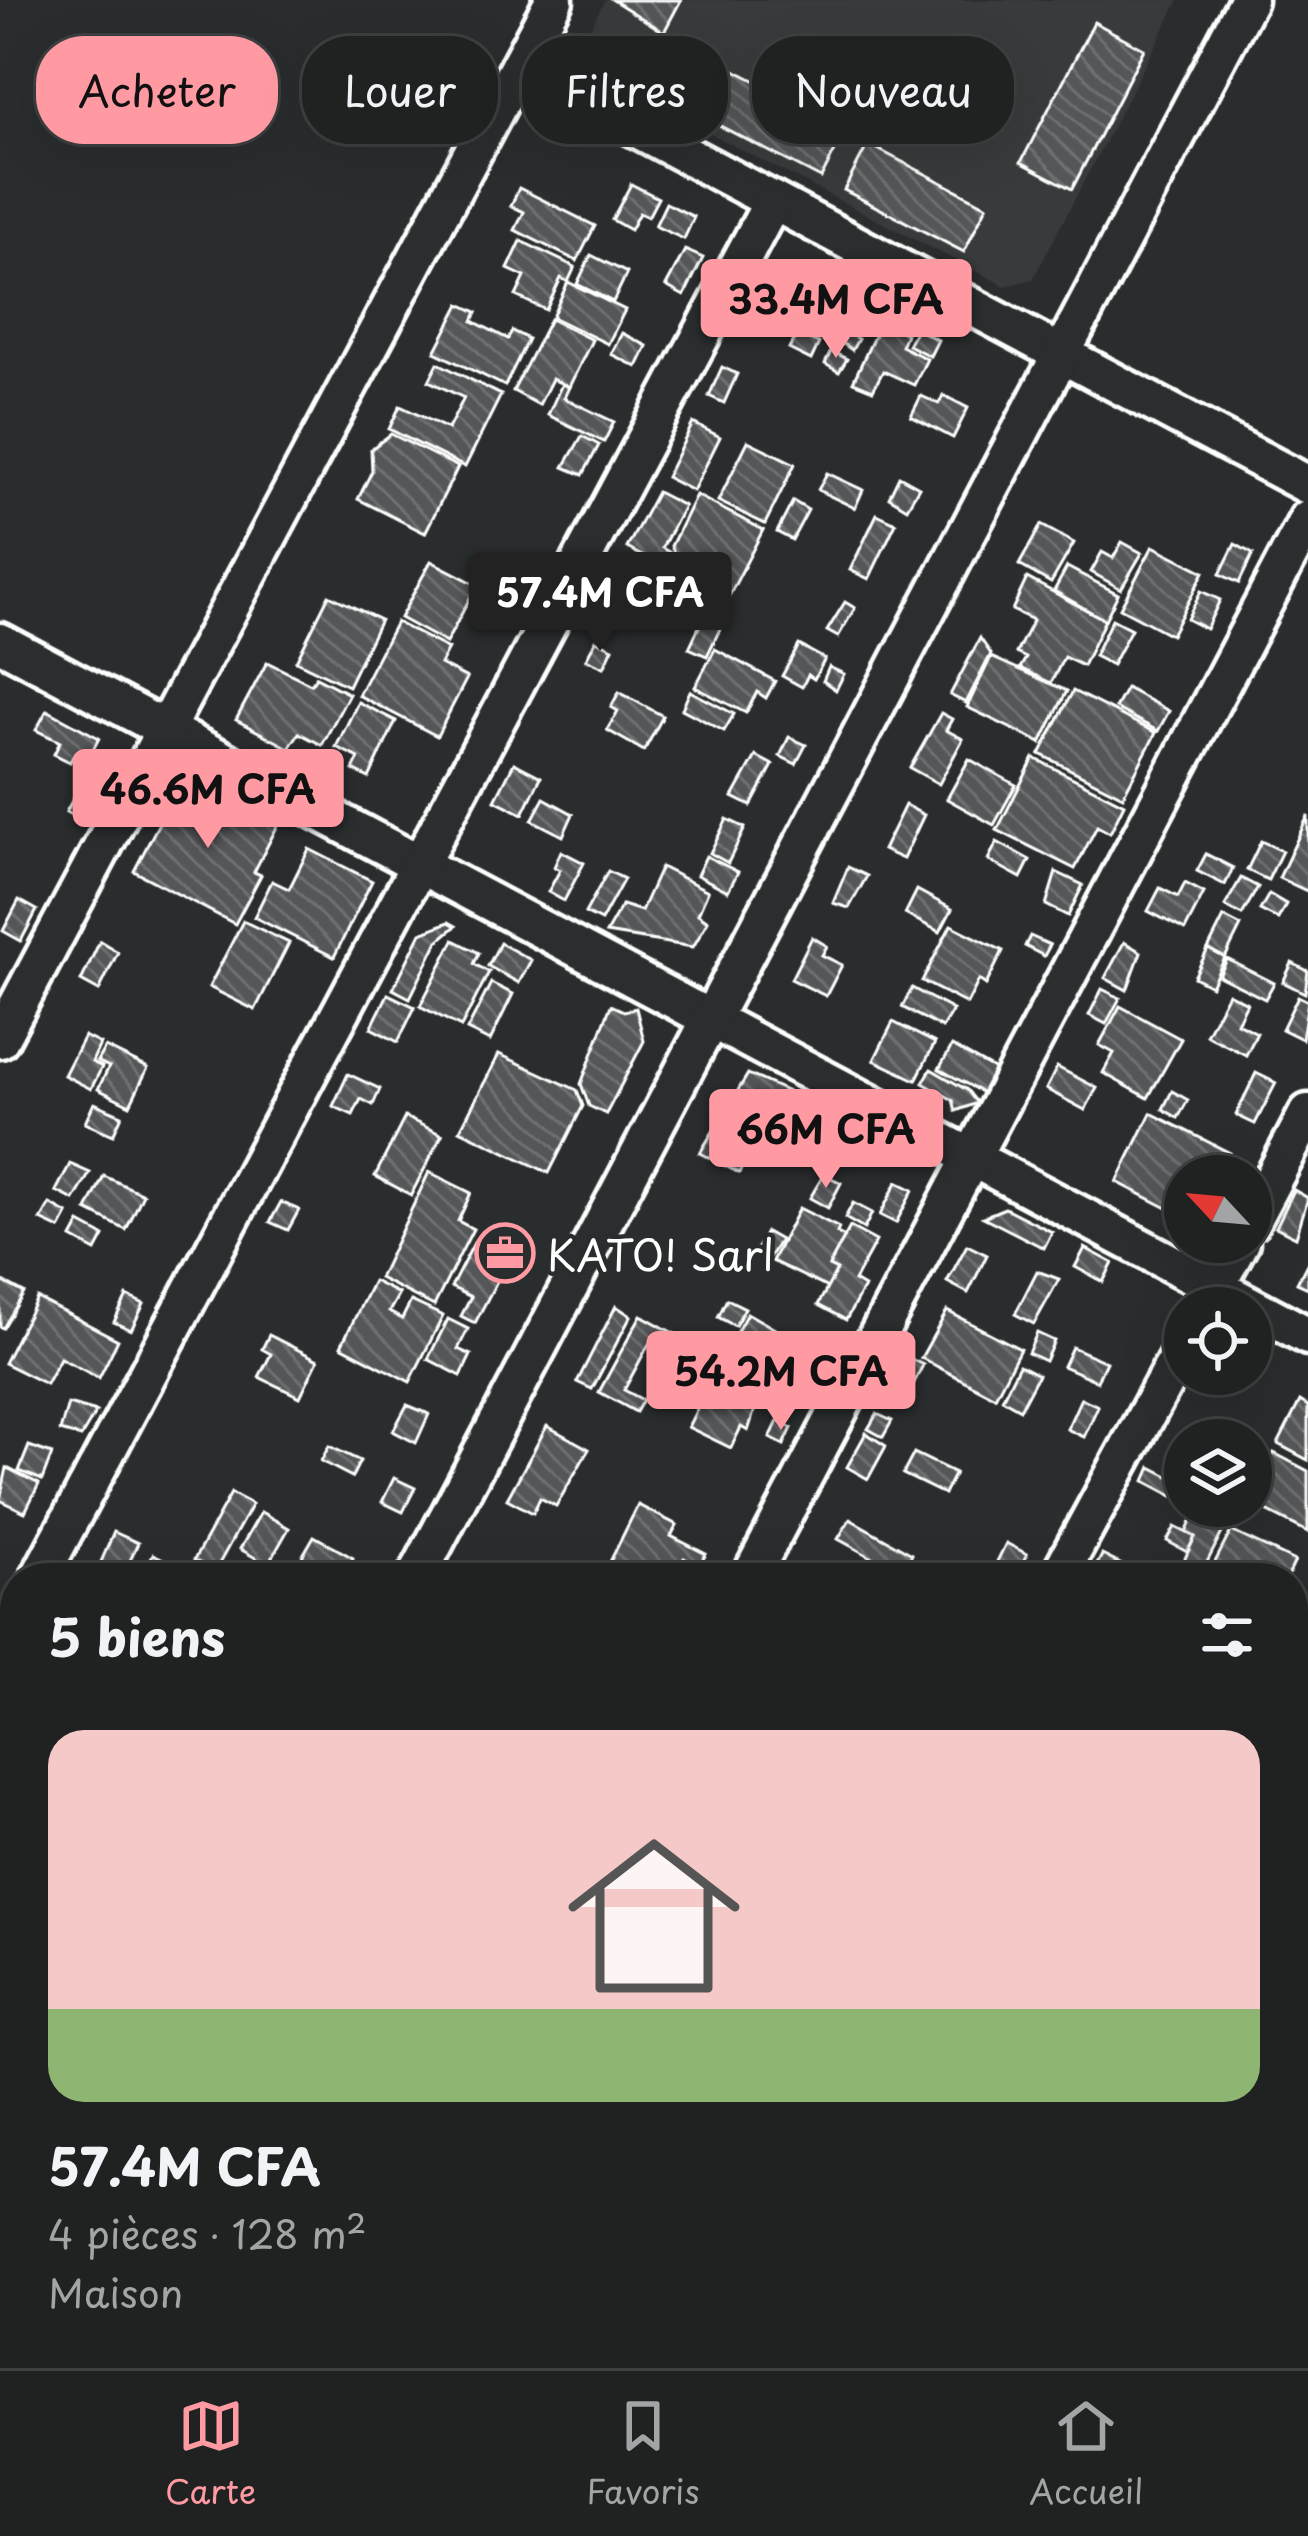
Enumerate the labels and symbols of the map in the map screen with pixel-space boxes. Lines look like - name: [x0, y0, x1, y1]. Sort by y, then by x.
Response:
- pin: 33.4M CFA: [699, 259, 973, 361]
- pin: 57.4M CFA: [463, 552, 737, 654]
- pin: 46.6M CFA: [71, 749, 345, 851]
- pin: 66M CFA: [715, 1089, 937, 1191]
- north arrow: [1164, 1155, 1272, 1263]
- office icon: KATO! Sarl: [474, 1222, 536, 1284]
- place label: KATO! Sarl: [547, 1222, 774, 1285]
- pin: 54.2M CFA: [644, 1331, 918, 1433]

